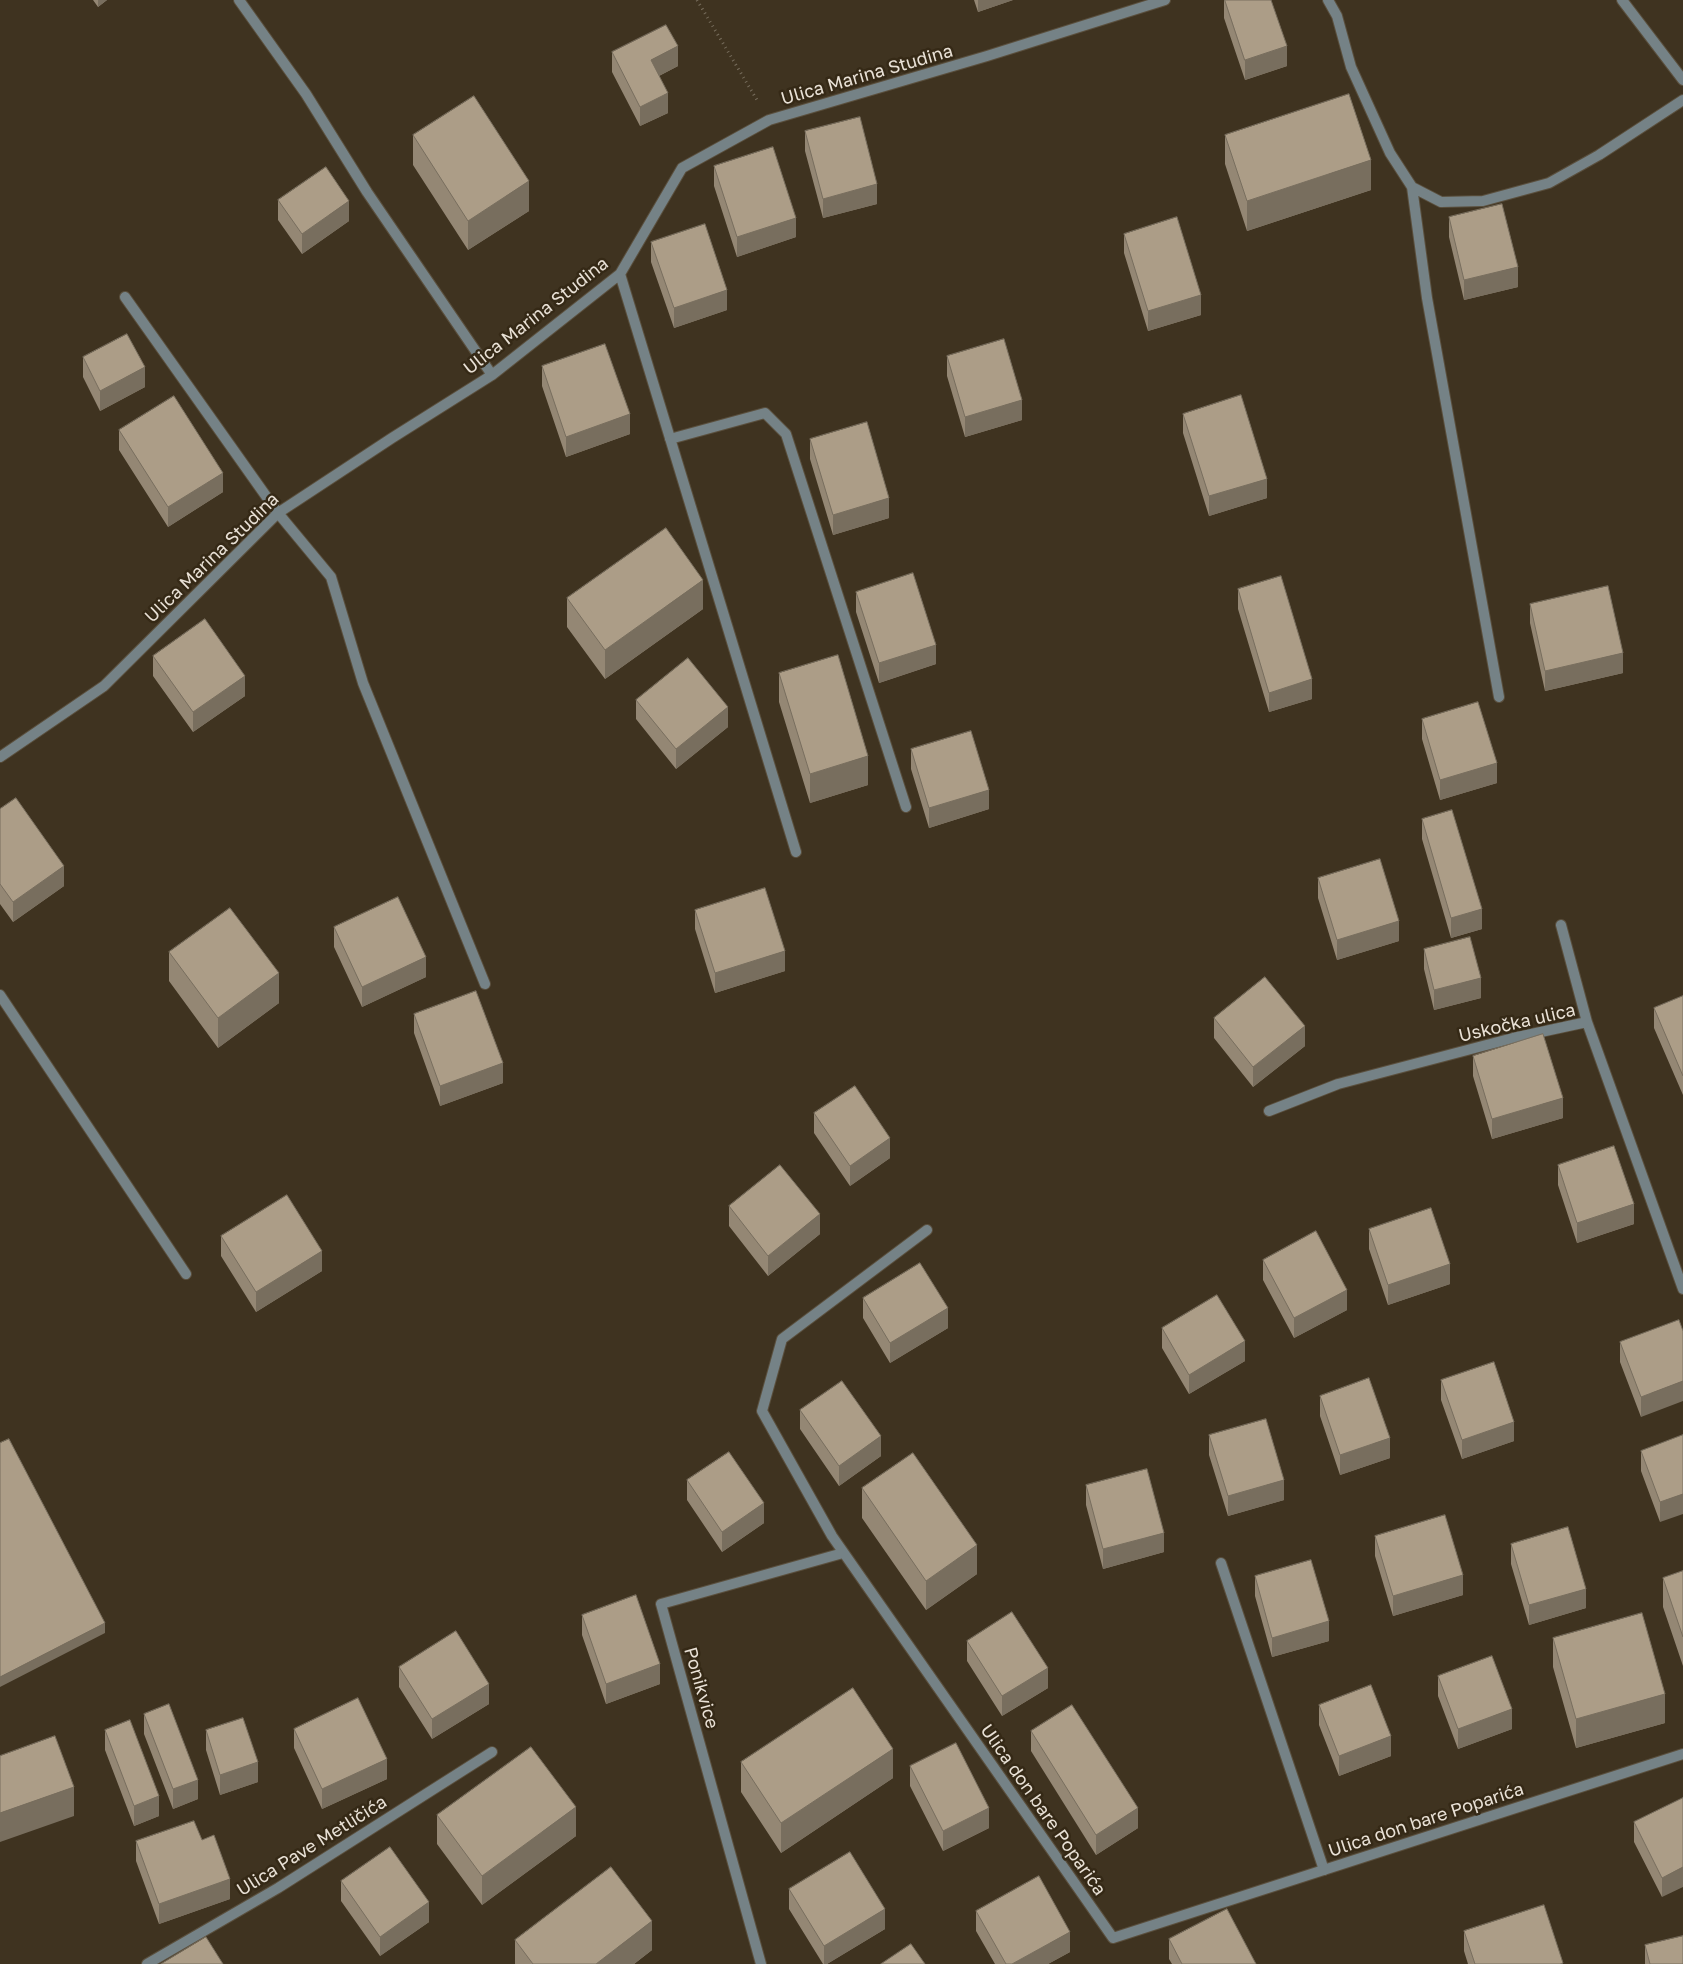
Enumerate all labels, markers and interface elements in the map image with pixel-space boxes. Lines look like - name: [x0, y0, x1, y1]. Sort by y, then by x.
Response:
- street label: Ulica Marina Studina: [779, 40, 955, 110]
- street label: Ulica Marina Studina: [459, 253, 613, 379]
- street label: Ulica Marina Studina: [141, 488, 283, 628]
- street label: Uskočka ulica: [1456, 999, 1578, 1047]
- street label: Ponikvice: [679, 1645, 723, 1731]
- street label: Ulica don bare Poparića: [976, 1720, 1110, 1900]
- street label: Ulica don bare Poparića: [1326, 1778, 1526, 1862]
- street label: Ulica Pave Metličića: [233, 1791, 391, 1901]

